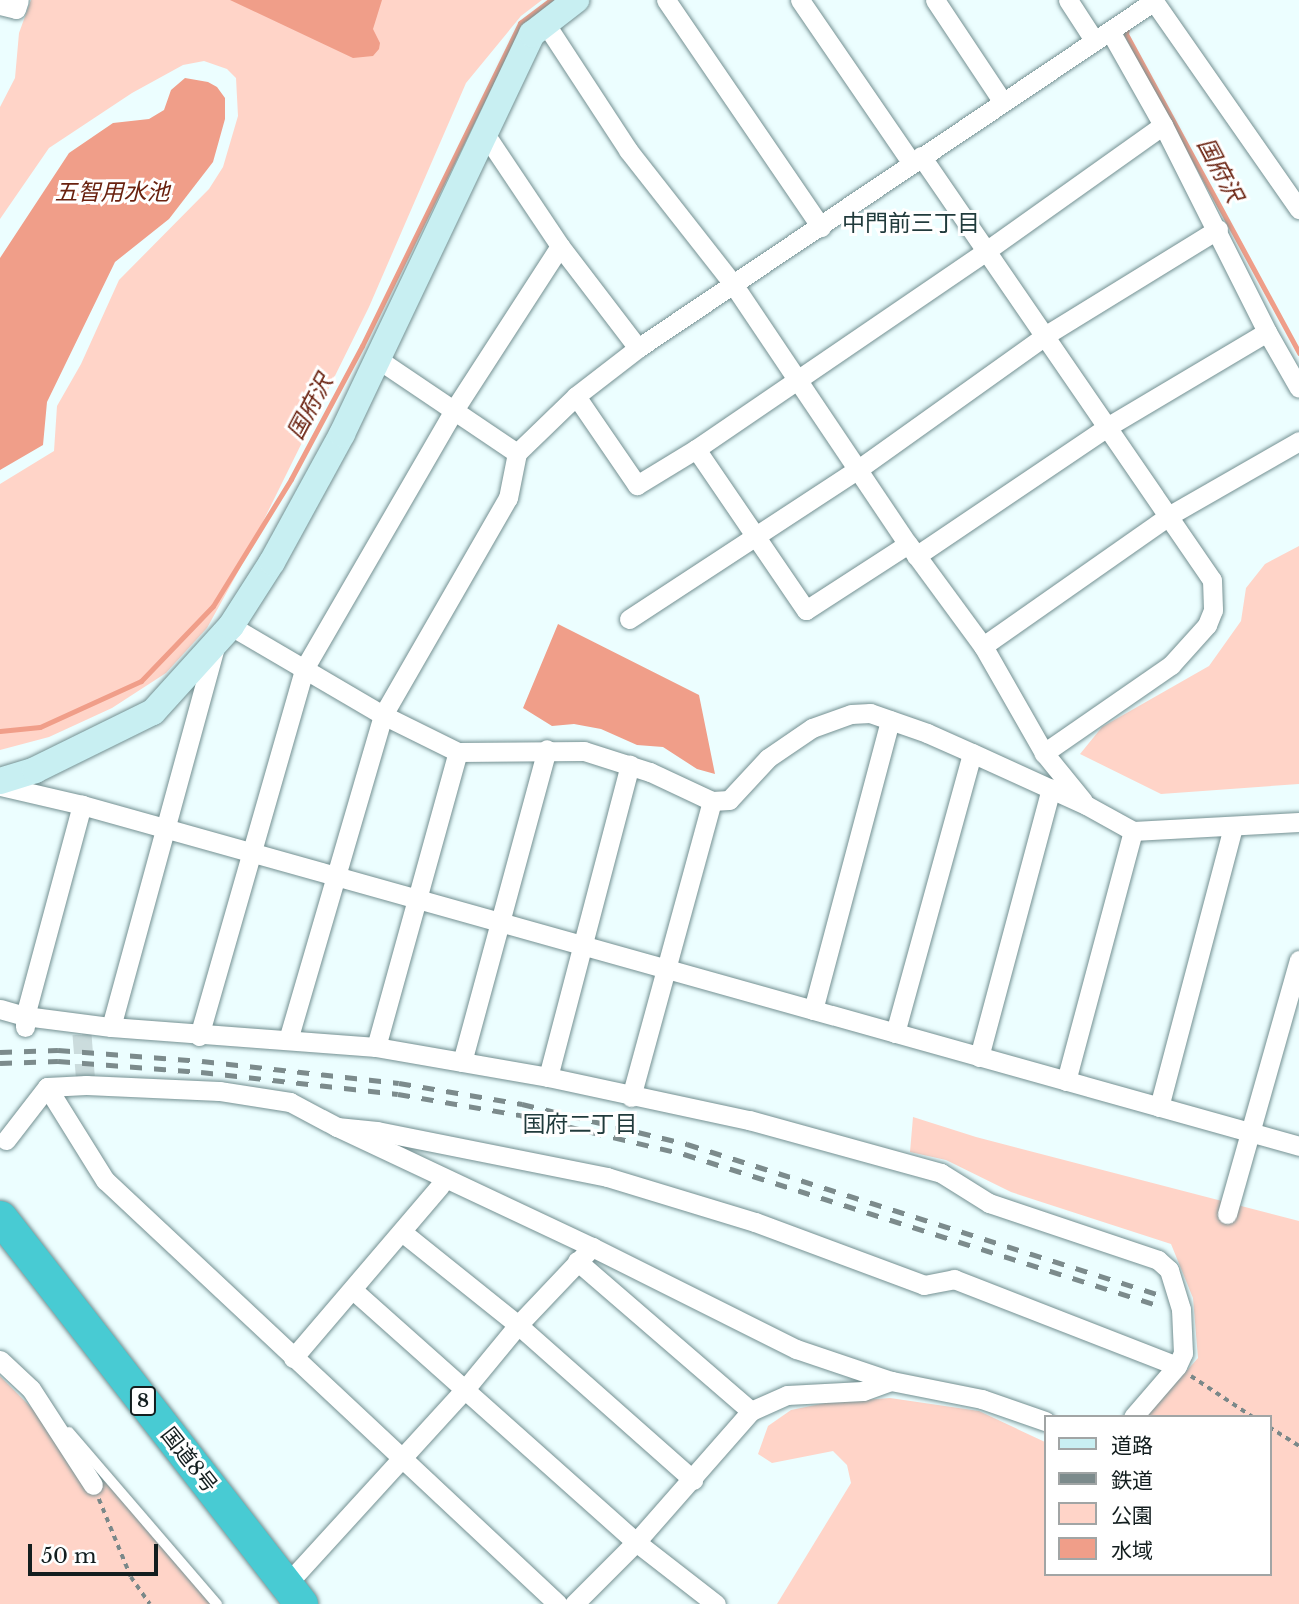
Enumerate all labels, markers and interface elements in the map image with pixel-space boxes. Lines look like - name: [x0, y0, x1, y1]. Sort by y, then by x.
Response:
- water label: 国府沢: [1192, 133, 1248, 207]
- water label: 五智用水池: [55, 178, 169, 206]
- district label: 中門前三丁目: [842, 209, 980, 237]
- water label: 国府沢: [282, 370, 338, 444]
- district label: 国府二丁目: [523, 1110, 637, 1138]
- road number: 8: [129, 1386, 157, 1416]
- legend: [1044, 1415, 1271, 1576]
- street label: 国道8号: [156, 1422, 222, 1498]
- text: 道路: [1111, 1433, 1153, 1459]
- text: 鉄道: [1111, 1468, 1153, 1494]
- text: 公園: [1111, 1503, 1153, 1529]
- scale bar: [32, 1530, 161, 1574]
- text: 水域: [1111, 1538, 1153, 1564]
- text: 50 m: [41, 1543, 96, 1569]

